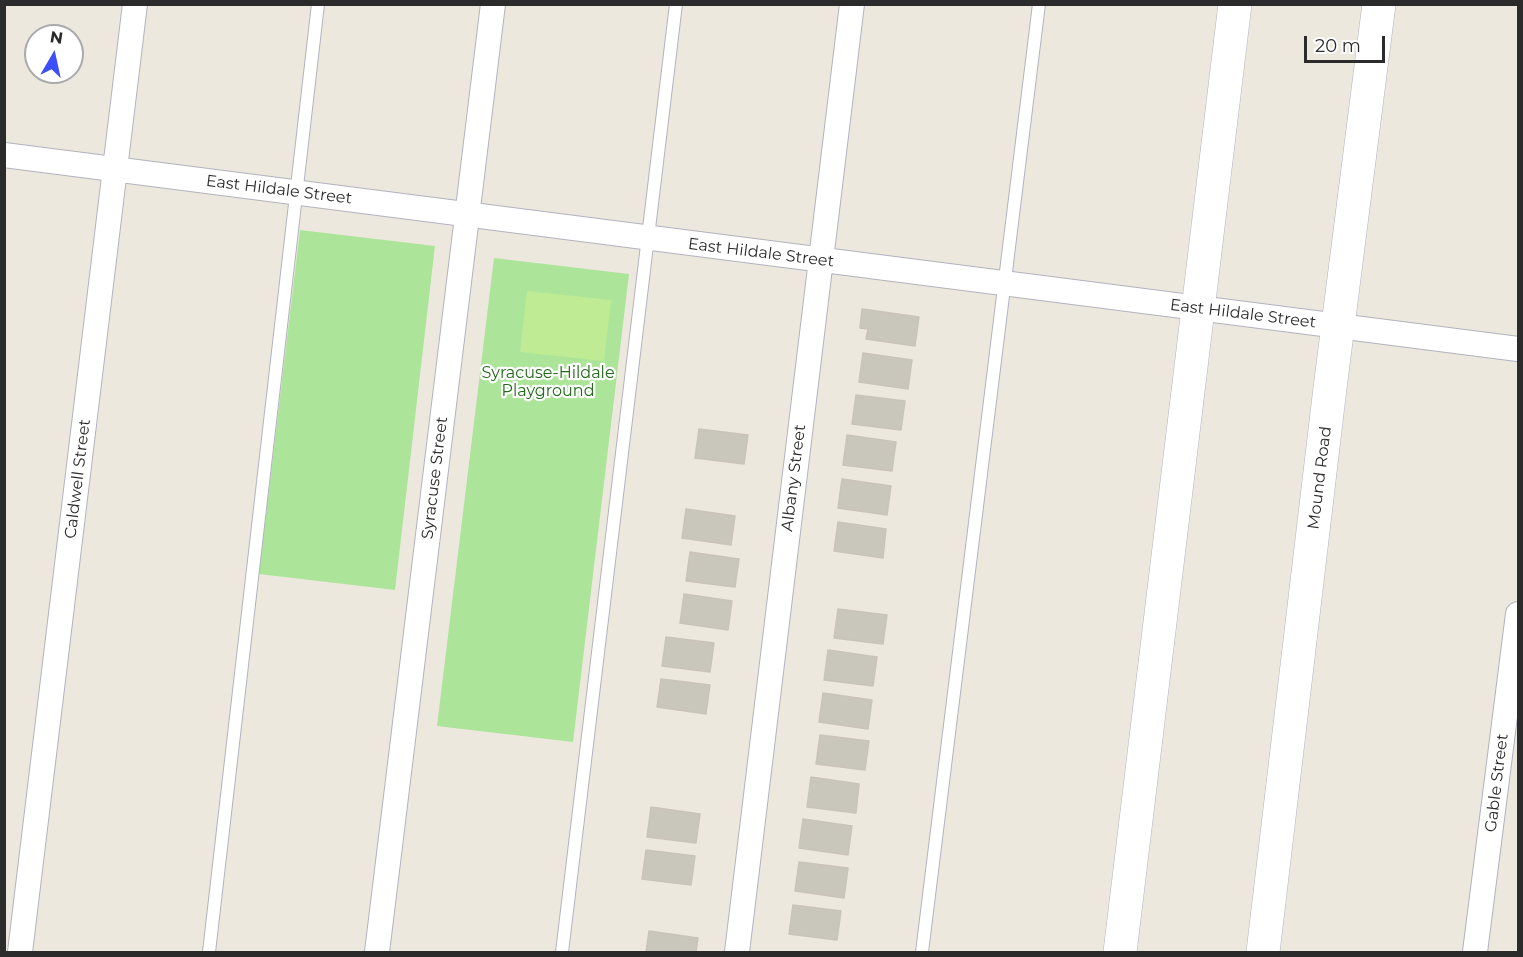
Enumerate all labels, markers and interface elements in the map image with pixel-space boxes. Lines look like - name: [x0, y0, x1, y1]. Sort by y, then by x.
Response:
- north arrow: [24, 24, 84, 84]
- scale bar: [1307, 24, 1388, 62]
- text: N: [49, 27, 64, 48]
- text: 20 m: [1315, 35, 1361, 57]
- street label: East Hildale Street: [205, 172, 353, 208]
- street label: East Hildale Street: [687, 235, 835, 271]
- street label: East Hildale Street: [1169, 296, 1317, 332]
- park label: Syracuse-Hildale Playground: [481, 363, 615, 401]
- street label: Syracuse Street: [418, 416, 452, 540]
- street label: Caldwell Street: [61, 418, 95, 540]
- street label: Albany Street: [778, 423, 810, 533]
- street label: Mound Road: [1304, 425, 1336, 531]
- street label: Gable Street: [1481, 733, 1513, 833]

